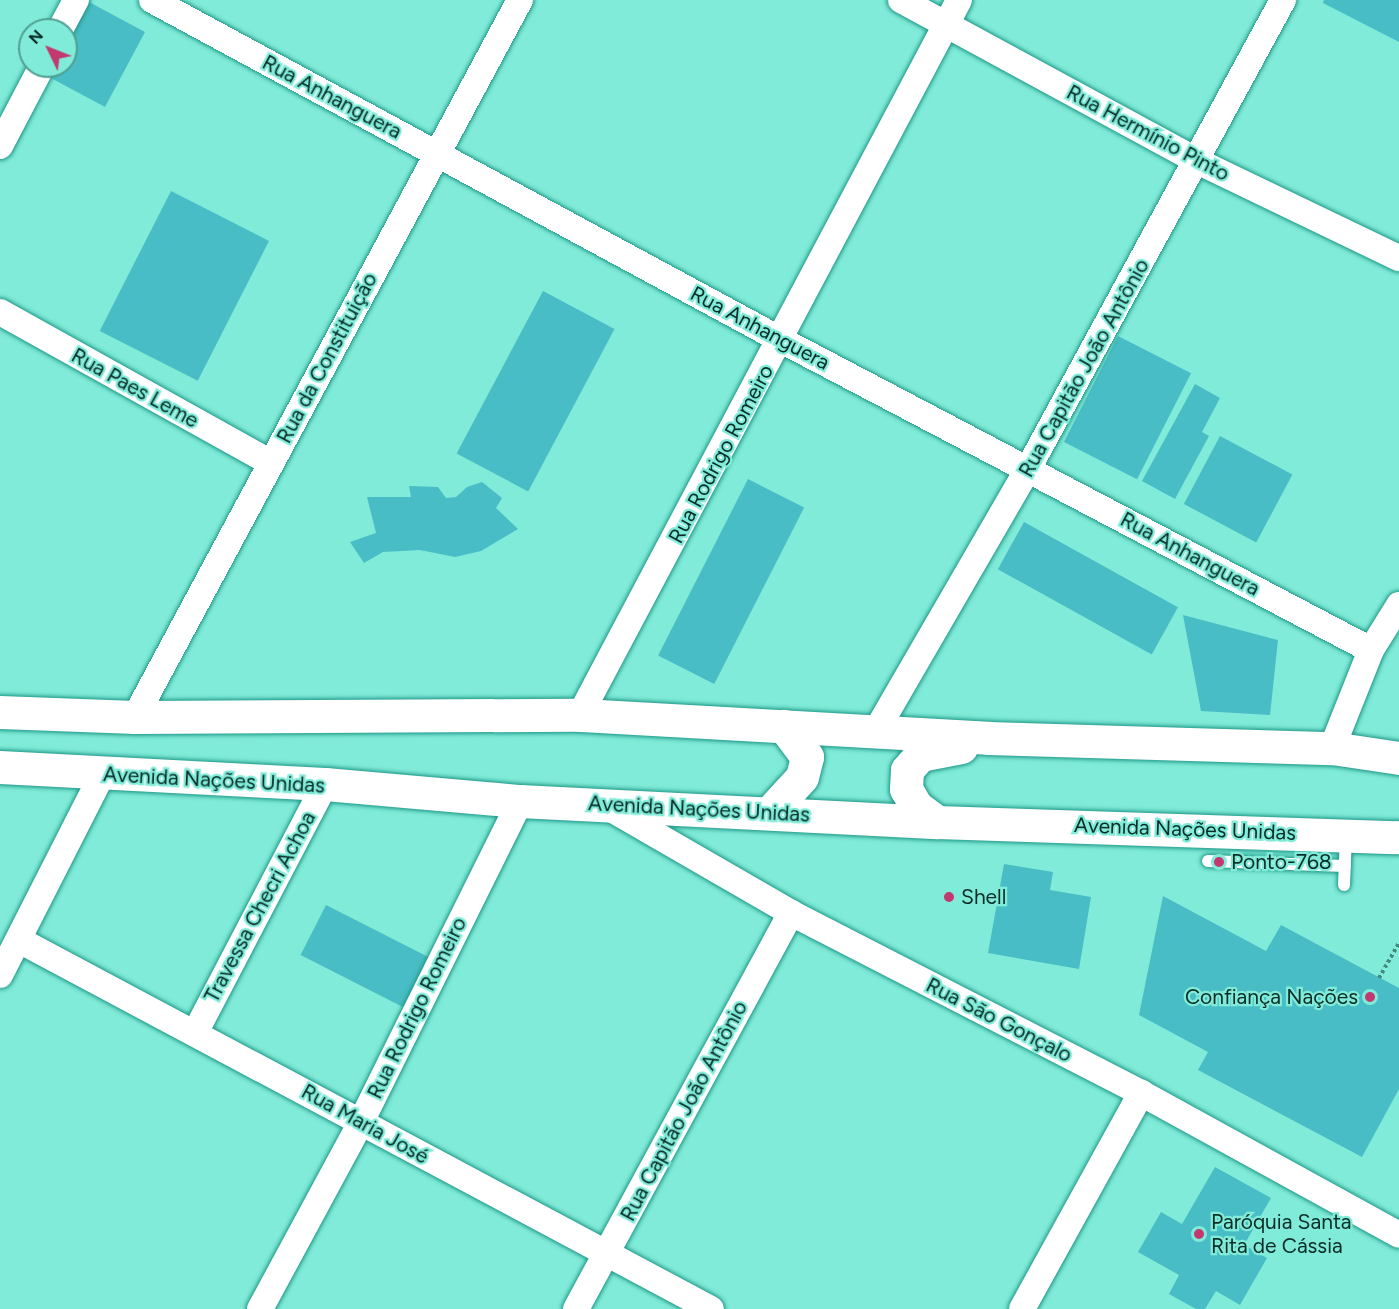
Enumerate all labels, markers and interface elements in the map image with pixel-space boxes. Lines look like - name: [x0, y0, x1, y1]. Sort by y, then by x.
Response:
- north arrow: [18, 18, 78, 78]
- text: N: [25, 26, 47, 48]
- street label: Rua Anhanguera: [258, 50, 406, 144]
- street label: Rua Hermínio Pinto: [1062, 79, 1234, 187]
- street label: Rua Capitão João Antônio: [1013, 254, 1155, 482]
- street label: Rua da Constituição: [271, 268, 383, 448]
- street label: Rua Anhanguera: [686, 281, 834, 375]
- street label: Rua Paes Leme: [67, 343, 203, 433]
- street label: Rua Rodrigo Romeiro: [663, 360, 779, 548]
- street label: Rua Anhanguera: [1116, 507, 1264, 601]
- street label: Avenida Nações Unidas: [102, 762, 326, 798]
- street label: Avenida Nações Unidas: [587, 791, 811, 827]
- street label: Travessa Checri Achoa: [199, 807, 321, 1007]
- street label: Avenida Nações Unidas: [1074, 813, 1296, 845]
- place label: Ponto-768: [1231, 849, 1332, 875]
- marker: Ponto-768: [1212, 855, 1226, 869]
- place label: Shell: [961, 884, 1006, 910]
- marker: Shell: [942, 890, 956, 904]
- street label: Rua Rodrigo Romeiro: [362, 913, 472, 1103]
- street label: Rua São Gonçalo: [922, 972, 1076, 1068]
- place label: Confiança Nações: [1185, 984, 1358, 1010]
- marker: Confiança Nações: [1363, 990, 1377, 1004]
- street label: Rua Capitão João Antônio: [615, 997, 753, 1225]
- street label: Rua Maria José: [297, 1079, 433, 1169]
- place label: Paróquia Santa Rita de Cássia: [1211, 1209, 1351, 1259]
- marker: Paróquia Santa Rita de Cássia: [1192, 1227, 1206, 1241]

